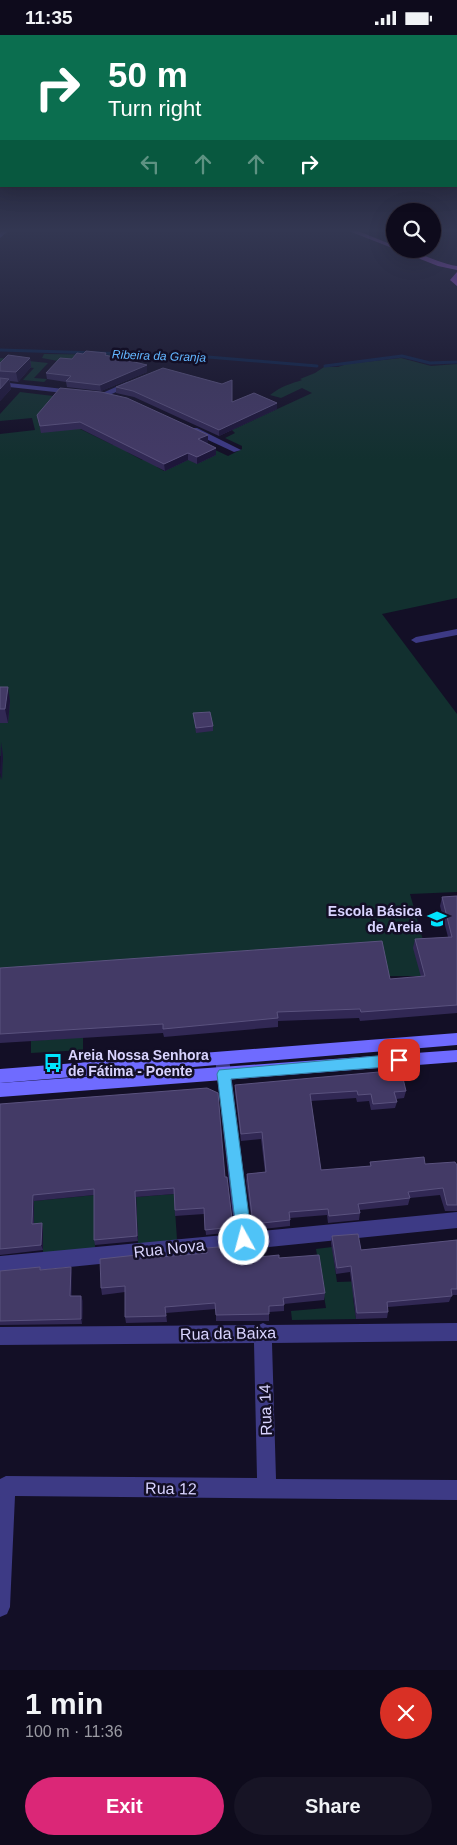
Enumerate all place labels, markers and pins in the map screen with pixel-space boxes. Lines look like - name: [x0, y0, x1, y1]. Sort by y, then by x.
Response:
- place label: Escola Básica de Areia: [328, 903, 422, 935]
- school or university icon: Escola Básica de Areia: [426, 908, 448, 930]
- pin: [378, 1039, 420, 1081]
- place label: Areia Nossa Senhora de Fátima - Poente: [68, 1047, 209, 1079]
- bus stop icon: Areia Nossa Senhora de Fátima - Poente: [42, 1052, 64, 1074]

